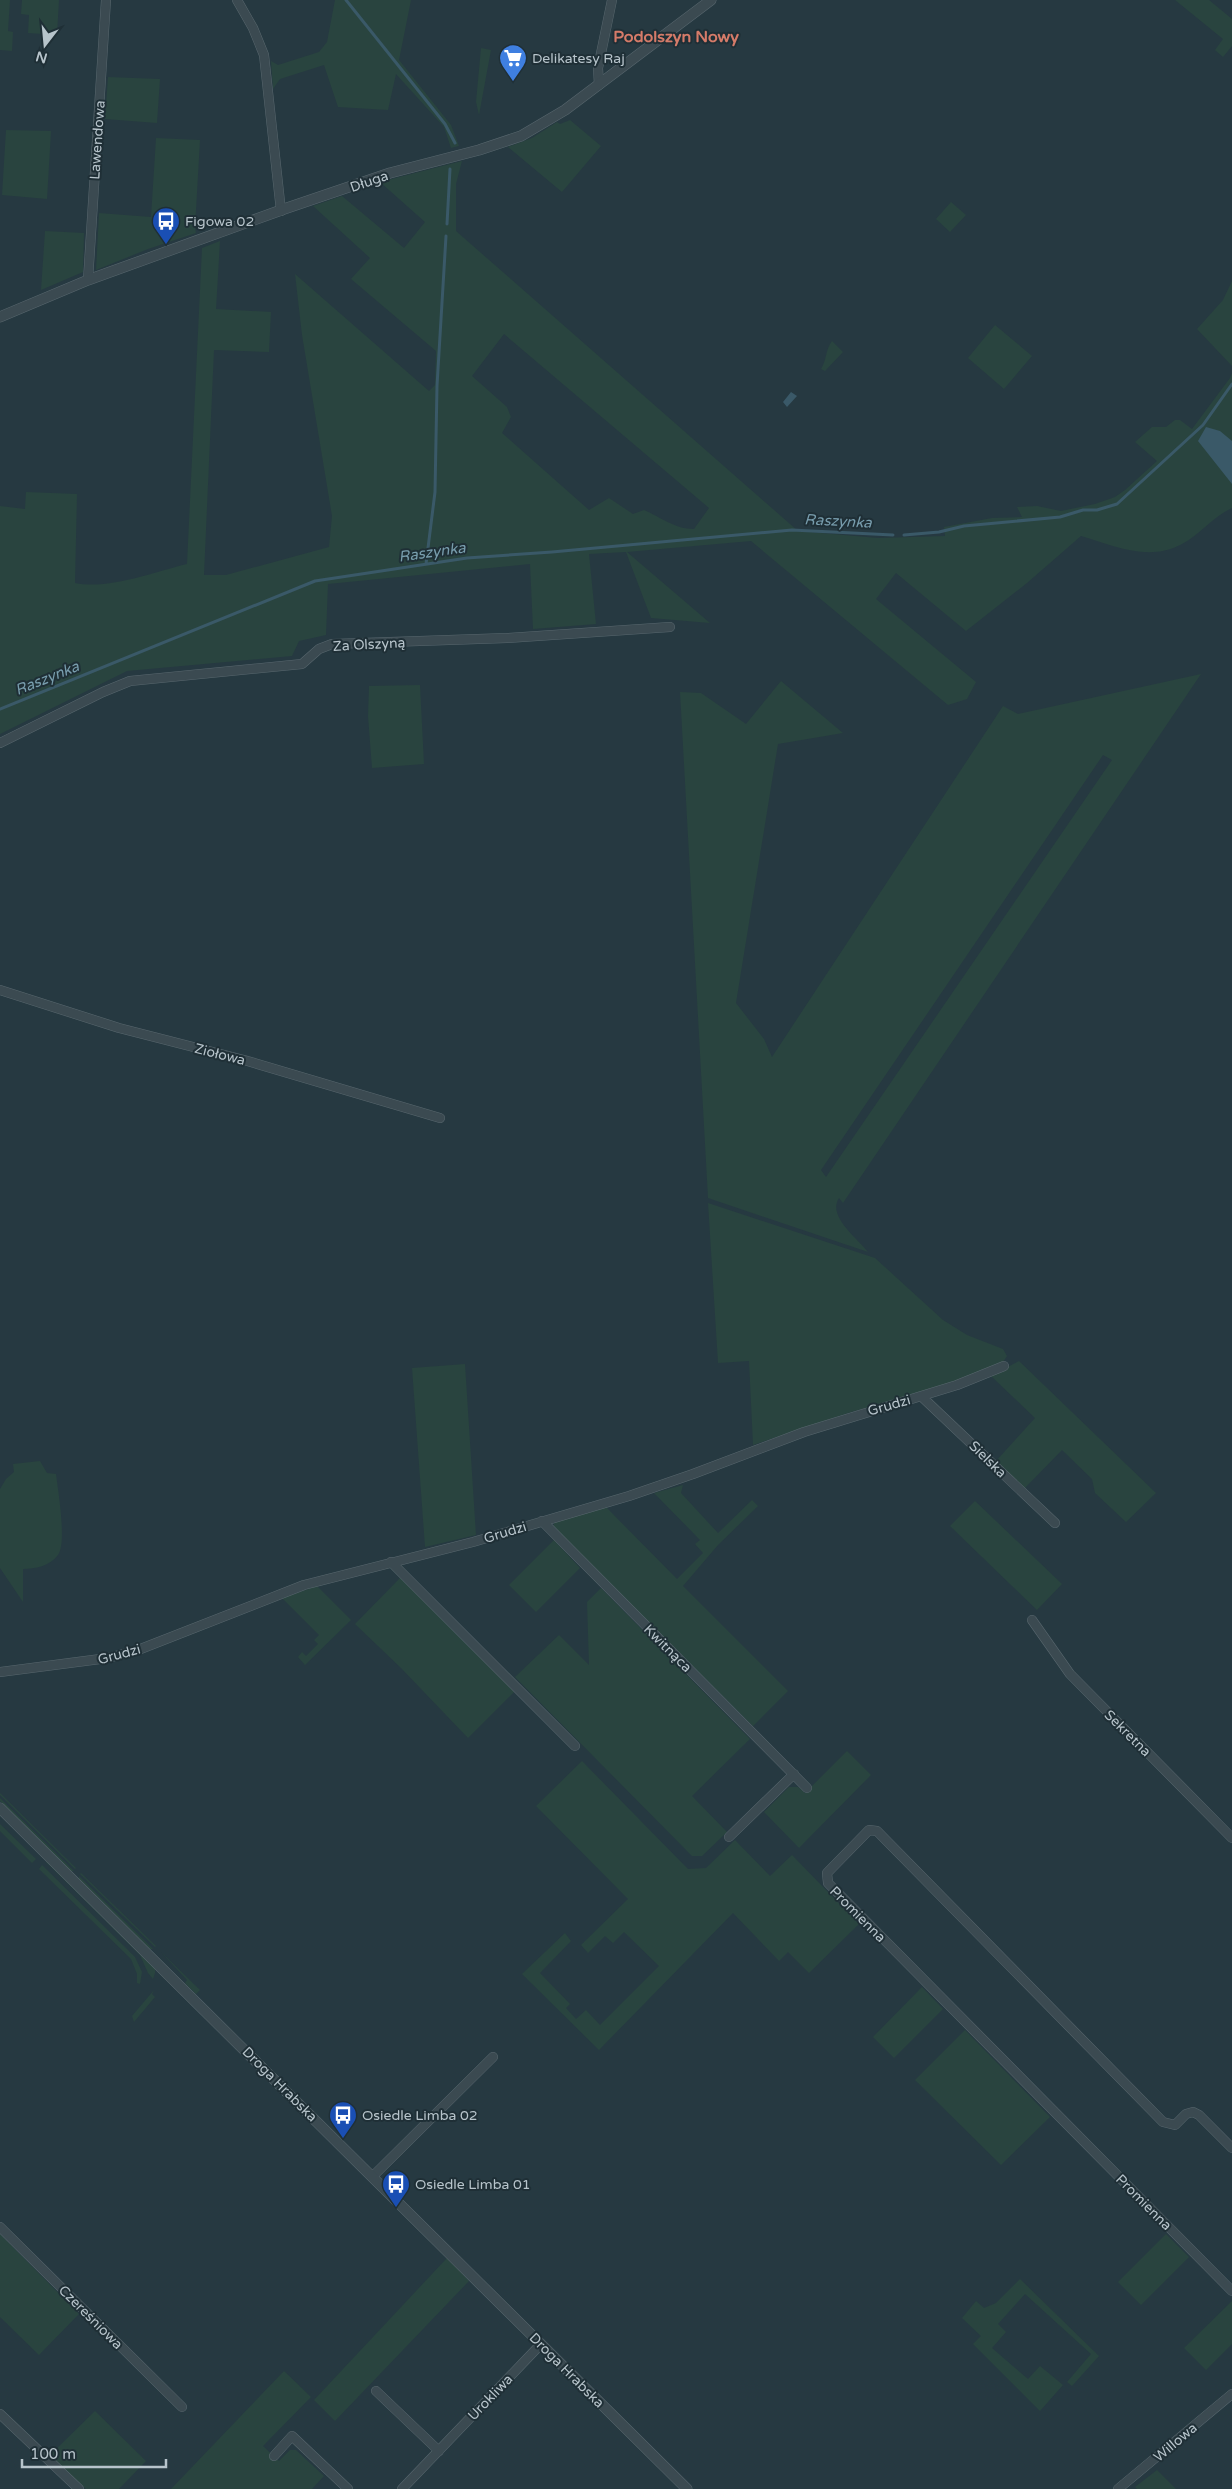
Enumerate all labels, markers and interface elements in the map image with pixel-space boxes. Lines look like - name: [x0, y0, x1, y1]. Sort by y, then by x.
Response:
- north arrow: [20, 20, 70, 70]
- district label: Podolszyn Nowy: [613, 27, 739, 47]
- supermarket icon: Delikatesy Raj: [498, 43, 528, 82]
- text: N: [34, 47, 49, 67]
- place label: Delikatesy Raj: [532, 50, 625, 67]
- street label: Lawendowa: [86, 100, 109, 180]
- street label: Długa: [348, 167, 391, 196]
- bus stop icon: Figowa 02: [151, 206, 181, 245]
- place label: Figowa 02: [185, 213, 254, 230]
- water label: Raszynka: [804, 510, 873, 532]
- water label: Raszynka: [397, 538, 467, 566]
- street label: Za Olszyną: [332, 634, 406, 655]
- water label: Raszynka: [12, 657, 82, 699]
- street label: Ziołowa: [193, 1040, 247, 1069]
- street label: Grudzi: [866, 1391, 913, 1420]
- street label: Sielska: [965, 1437, 1010, 1481]
- street label: Grudzi: [482, 1518, 529, 1547]
- street label: Kwitnąca: [640, 1621, 695, 1676]
- street label: Grudzi: [96, 1641, 142, 1668]
- street label: Sekretna: [1101, 1706, 1155, 1760]
- street label: Promienna: [826, 1883, 889, 1946]
- street label: Droga Hrabska: [239, 2043, 321, 2125]
- bus stop icon: Osiedle Limba 02: [328, 2100, 358, 2139]
- place label: Osiedle Limba 02: [362, 2107, 478, 2124]
- bus stop icon: Osiedle Limba 01: [381, 2169, 411, 2208]
- street label: Promienna: [1112, 2171, 1175, 2234]
- place label: Osiedle Limba 01: [415, 2176, 531, 2193]
- street label: Czereśniowa: [55, 2282, 126, 2353]
- street label: Droga Hrabska: [526, 2329, 608, 2411]
- street label: Urokliwa: [464, 2371, 516, 2424]
- street label: Willowa: [1150, 2419, 1201, 2466]
- scale bar: [22, 2436, 166, 2468]
- text: 100 m: [30, 2445, 76, 2463]

